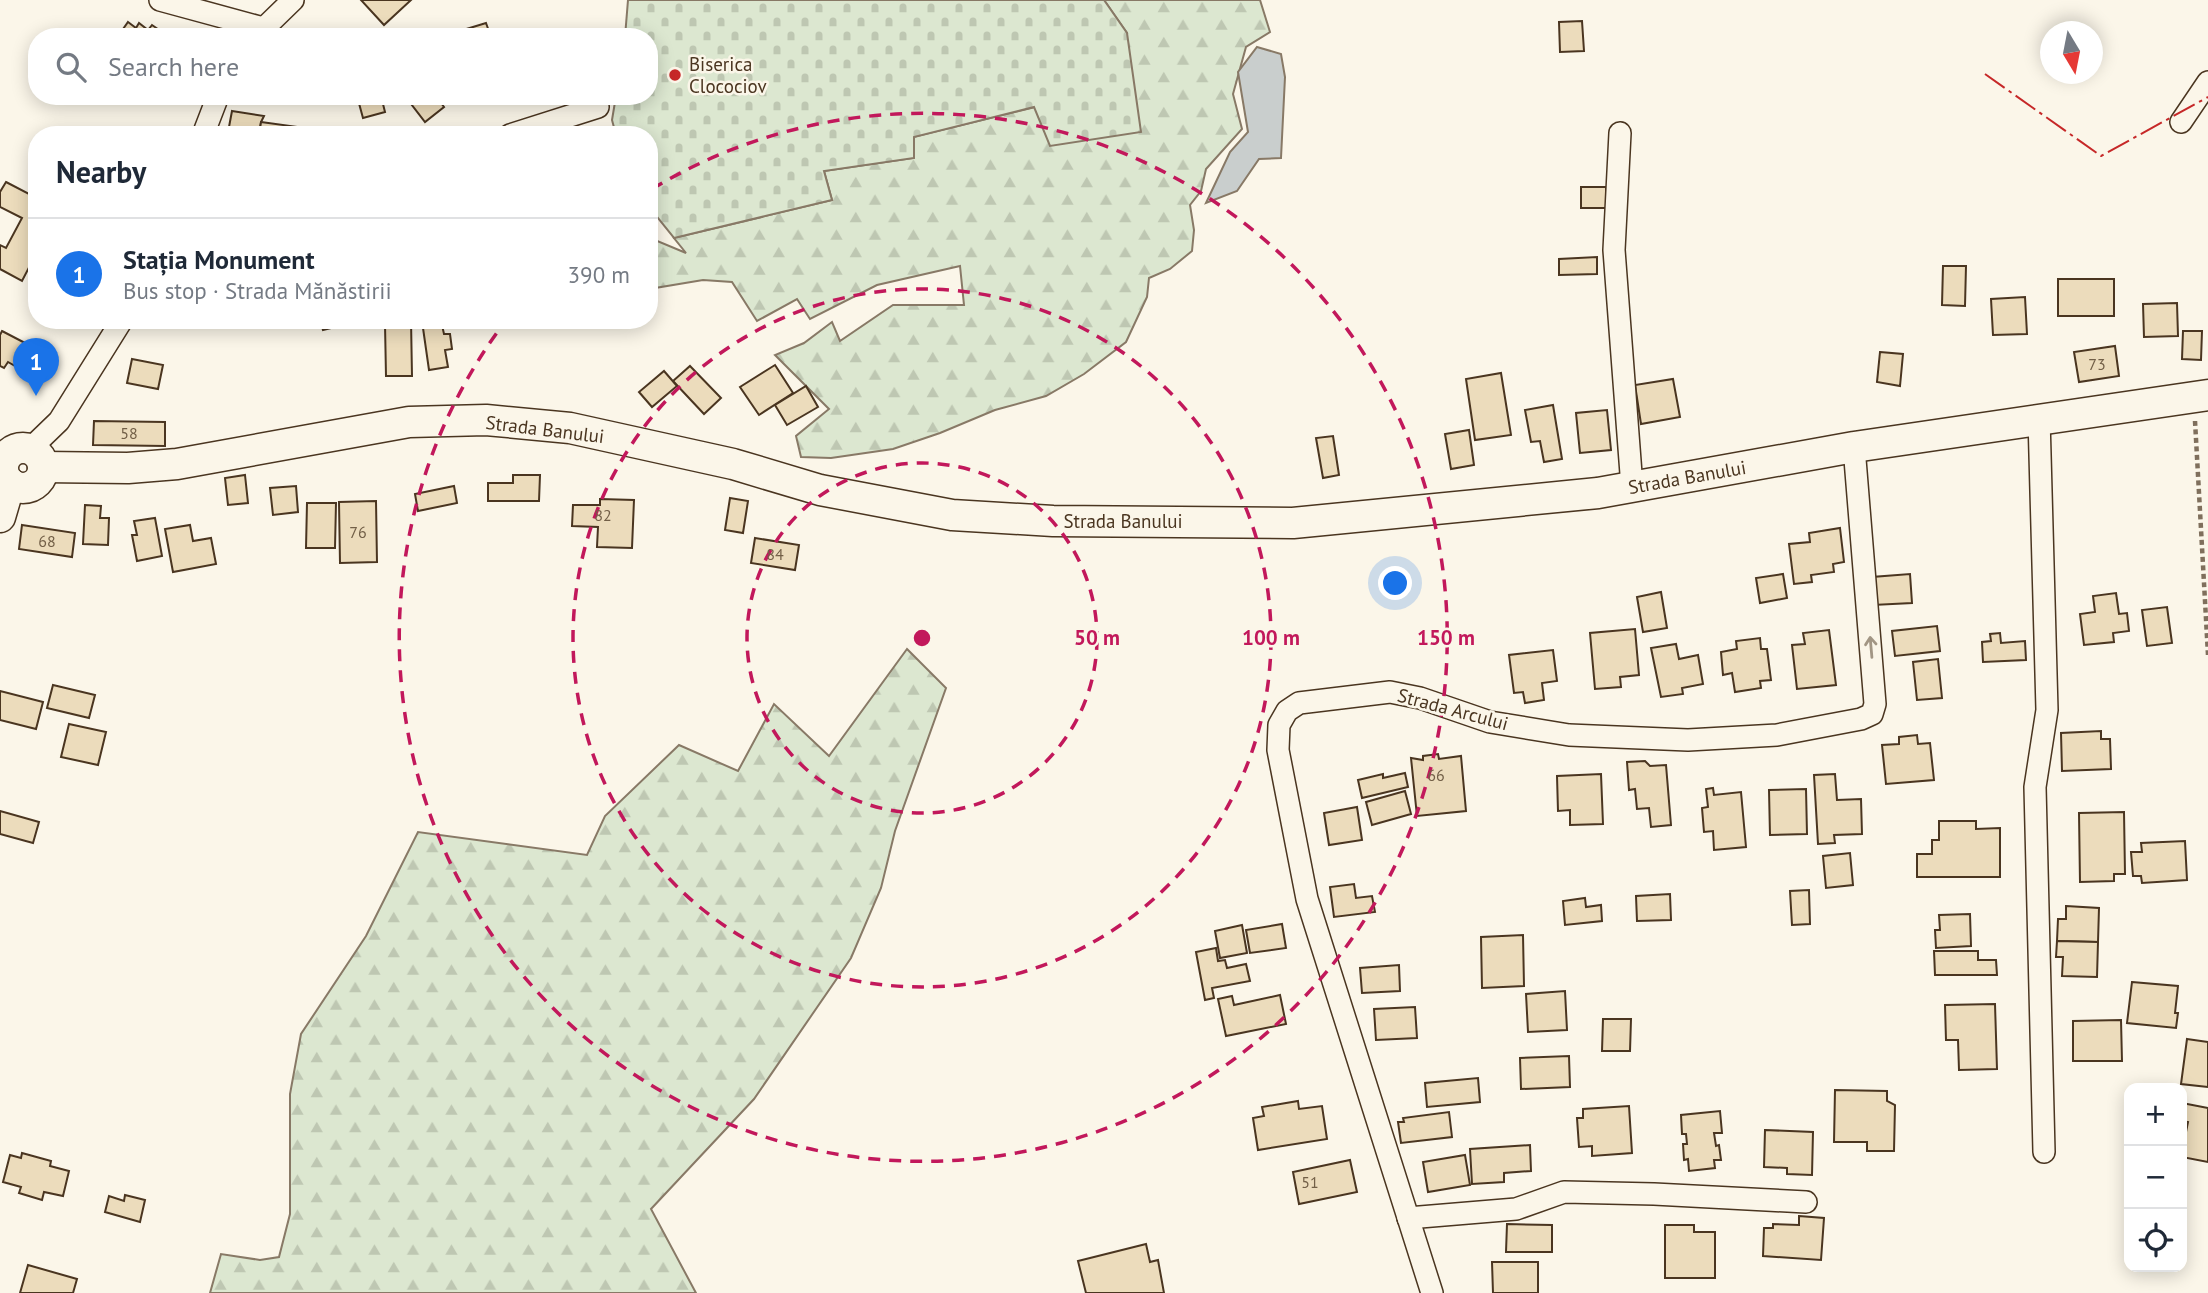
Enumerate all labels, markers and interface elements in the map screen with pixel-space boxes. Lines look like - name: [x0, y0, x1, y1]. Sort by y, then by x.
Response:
- north arrow: [2040, 21, 2103, 84]
- search box: [28, 28, 658, 105]
- icon: search: [52, 48, 90, 86]
- text: Search here: [108, 50, 239, 83]
- place label: Biserica Clocociov: [689, 52, 767, 98]
- marker: Biserica Clocociov: [667, 67, 683, 83]
- text: Nearby: [56, 152, 146, 191]
- text: Stația Monument: [123, 243, 315, 276]
- text: 1: [72, 260, 86, 289]
- text: 390 m: [568, 260, 630, 289]
- text: Bus stop · Strada Mănăstirii: [123, 276, 392, 305]
- pin: 1: [13, 338, 59, 396]
- house number: 73: [2088, 354, 2106, 374]
- street label: Strada Banului: [484, 410, 606, 448]
- house number: 58: [120, 423, 138, 443]
- street label: Strada Banului: [1626, 455, 1748, 499]
- house number: 82: [594, 505, 612, 525]
- street label: Strada Banului: [1063, 509, 1183, 533]
- house number: 76: [349, 522, 367, 542]
- house number: 68: [38, 531, 56, 551]
- house number: 84: [766, 544, 784, 564]
- your location: [1378, 566, 1412, 600]
- text: 50 m: [1074, 624, 1120, 651]
- text: 100 m: [1242, 624, 1300, 651]
- text: 150 m: [1417, 624, 1475, 651]
- centre of rings: [910, 626, 934, 650]
- one-way arrow: [1864, 636, 1877, 659]
- street label: Strada Arcului: [1395, 683, 1511, 735]
- house number: 66: [1427, 765, 1445, 785]
- map controls: [2124, 1083, 2187, 1272]
- button: +: [2124, 1083, 2187, 1146]
- button: −: [2124, 1146, 2187, 1209]
- house number: 51: [1301, 1172, 1319, 1192]
- button: locate: [2124, 1209, 2187, 1272]

